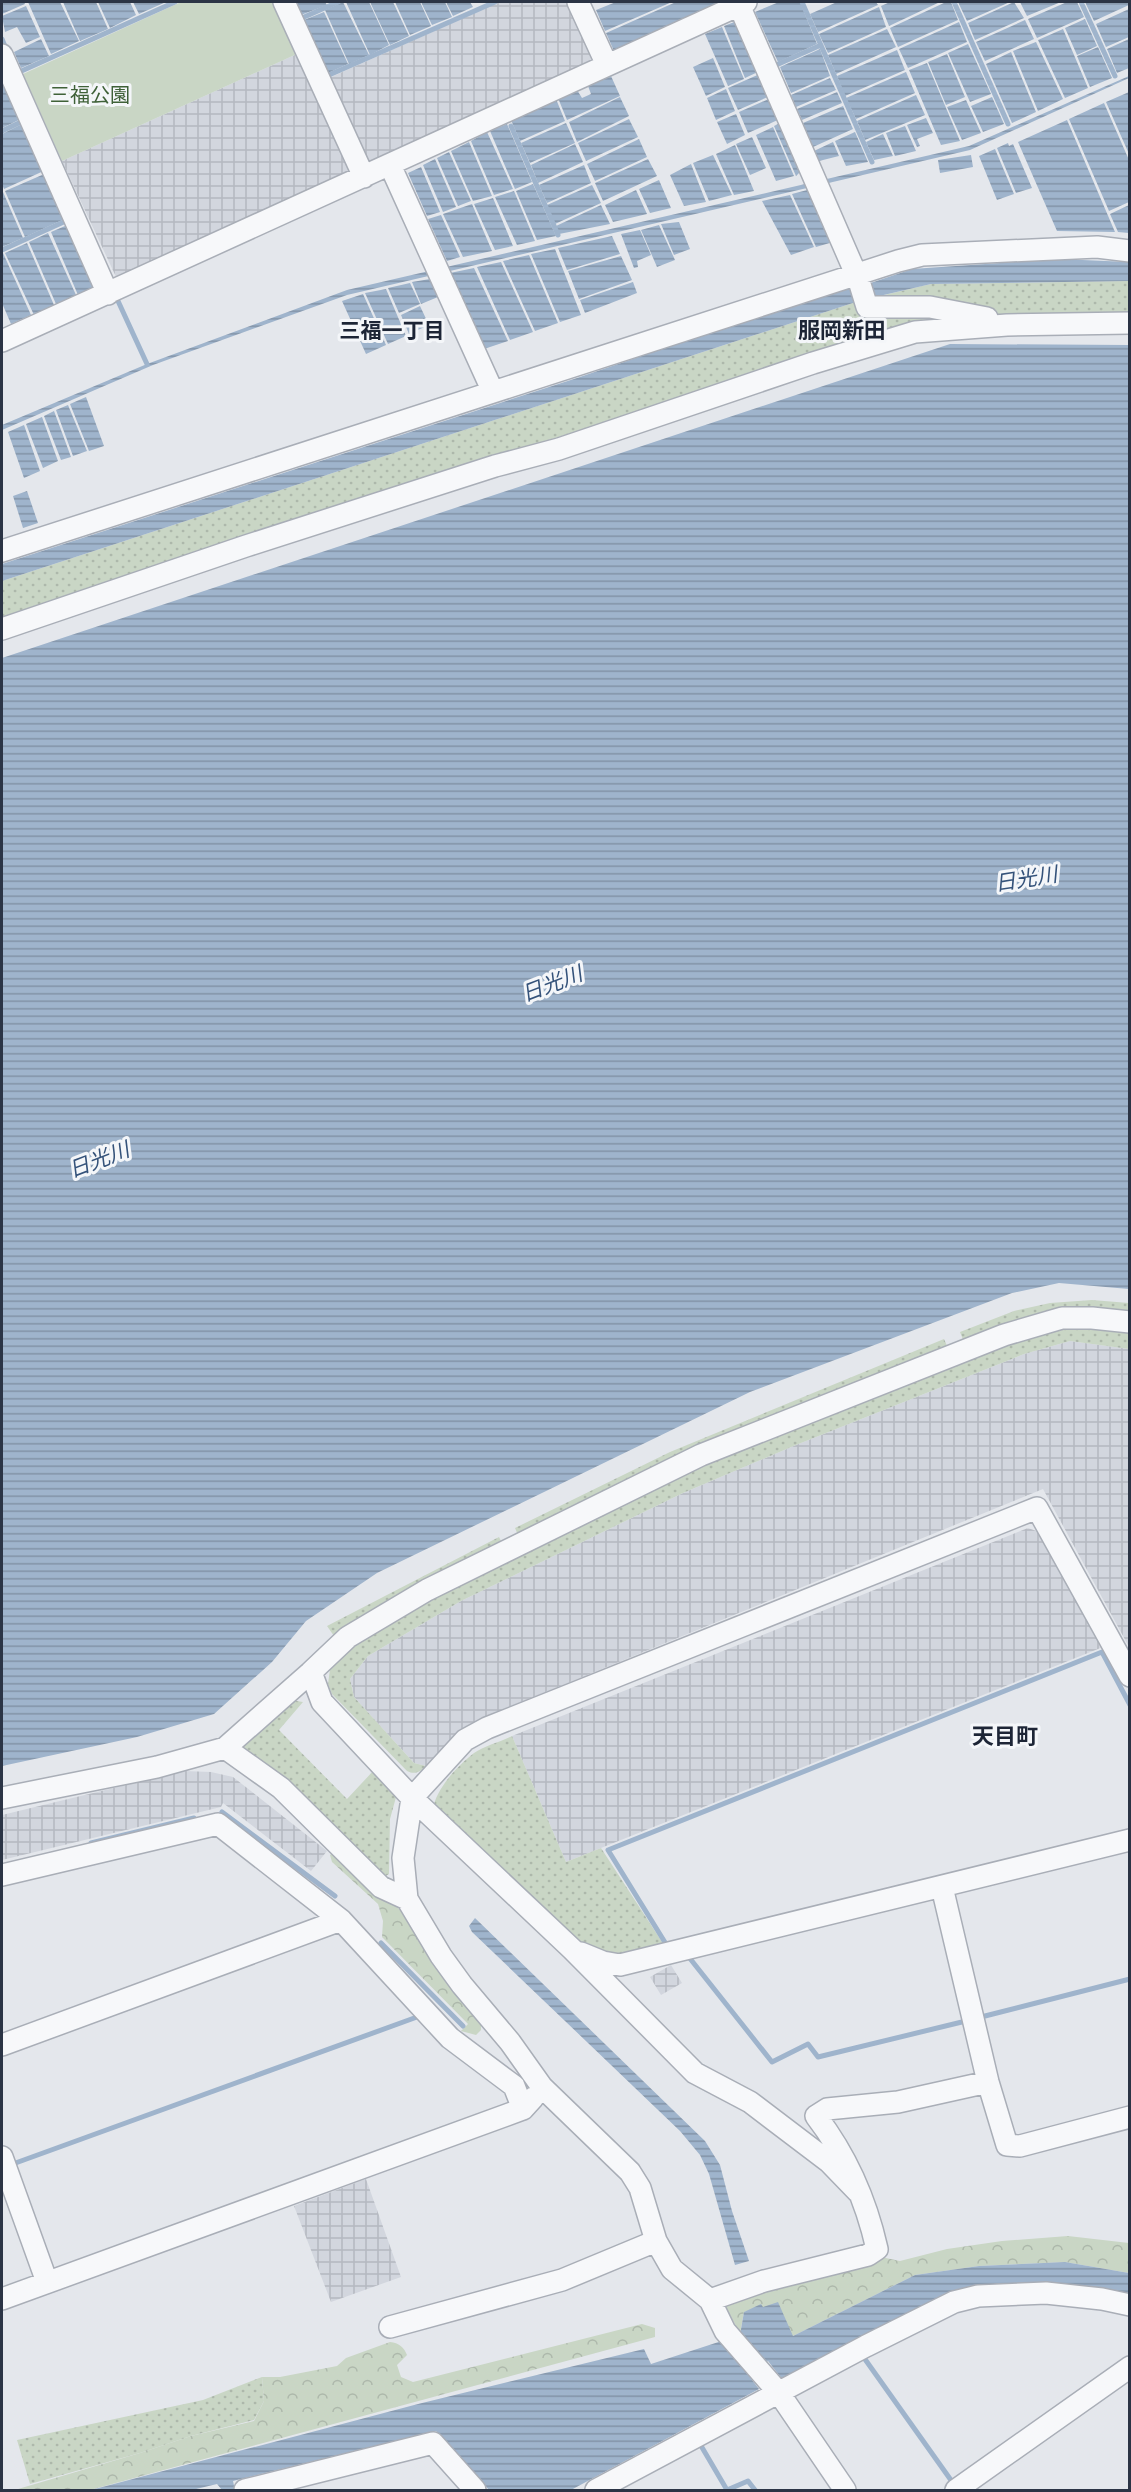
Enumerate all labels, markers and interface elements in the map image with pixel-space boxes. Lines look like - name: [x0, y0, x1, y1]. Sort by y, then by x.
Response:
- park label: 三福公園: [50, 82, 130, 106]
- district label: 服岡新田: [798, 316, 886, 342]
- district label: 三福一丁目: [340, 317, 445, 342]
- water label: 日光川: [993, 860, 1061, 895]
- water label: 日光川: [518, 959, 587, 1006]
- water label: 日光川: [65, 1135, 134, 1182]
- district label: 天目町: [972, 1722, 1038, 1748]

